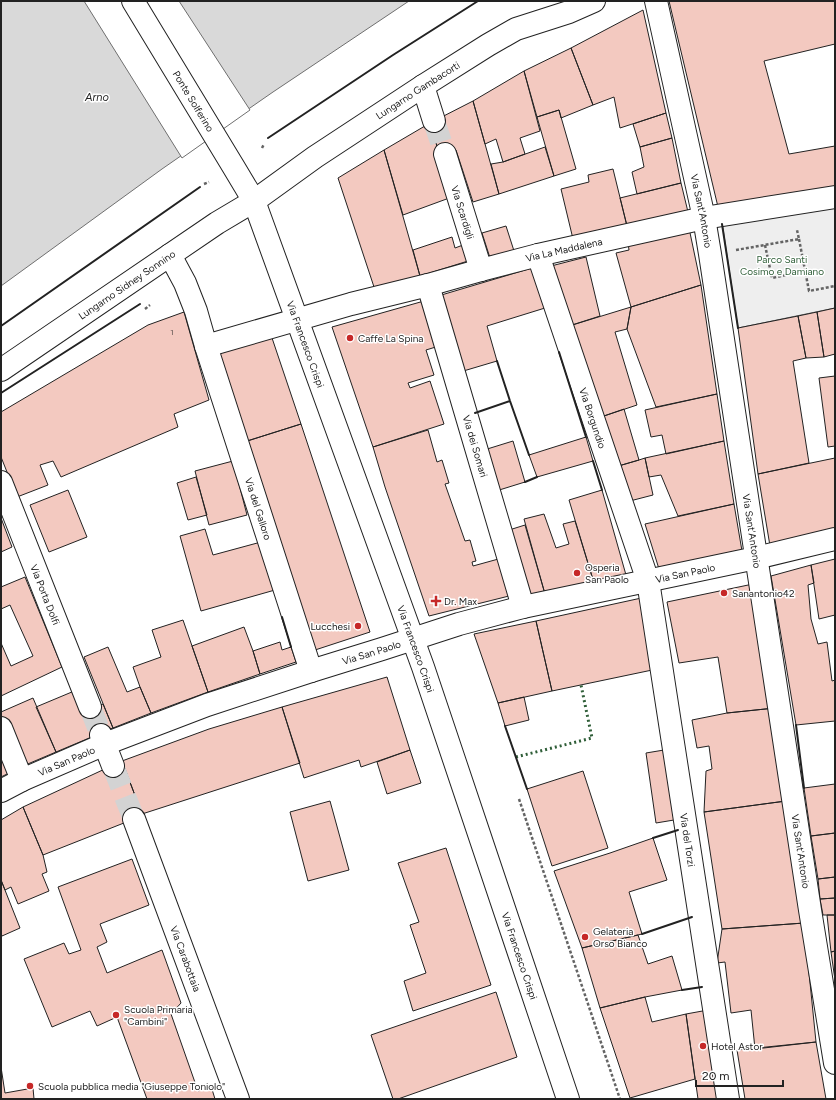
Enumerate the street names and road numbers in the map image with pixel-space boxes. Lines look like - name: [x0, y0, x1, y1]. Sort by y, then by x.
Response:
- street label: Lungarno Gambacorti: [373, 58, 462, 122]
- street label: Ponte Solferino: [170, 68, 217, 134]
- street label: Via Sant'Antonio: [688, 173, 715, 249]
- street label: Via Scardigli: [449, 184, 478, 241]
- street label: Via La Maddalena: [524, 234, 604, 265]
- street label: Lungarno Sidney Sonnino: [76, 247, 178, 322]
- street label: Via Francesco Crispi: [284, 299, 328, 389]
- street label: Via Borgundio: [577, 386, 609, 450]
- street label: Via dei Somari: [460, 413, 491, 479]
- street label: Via del Galloro: [242, 476, 275, 542]
- street label: Via Sant'Antonio: [740, 493, 764, 569]
- street label: Via San Paolo: [654, 560, 716, 586]
- street label: Via Porta Dolfi: [28, 562, 63, 627]
- street label: Via Francesco Crispi: [395, 604, 438, 694]
- street label: Via San Paolo: [340, 637, 403, 668]
- street label: Via San Paolo: [36, 743, 97, 779]
- street label: Via del Torzi: [677, 812, 699, 868]
- street label: Via Sant'Antonio: [789, 813, 813, 890]
- street label: Via Francesco Crispi: [499, 910, 541, 1001]
- street label: Via Carabottaia: [168, 924, 204, 994]

